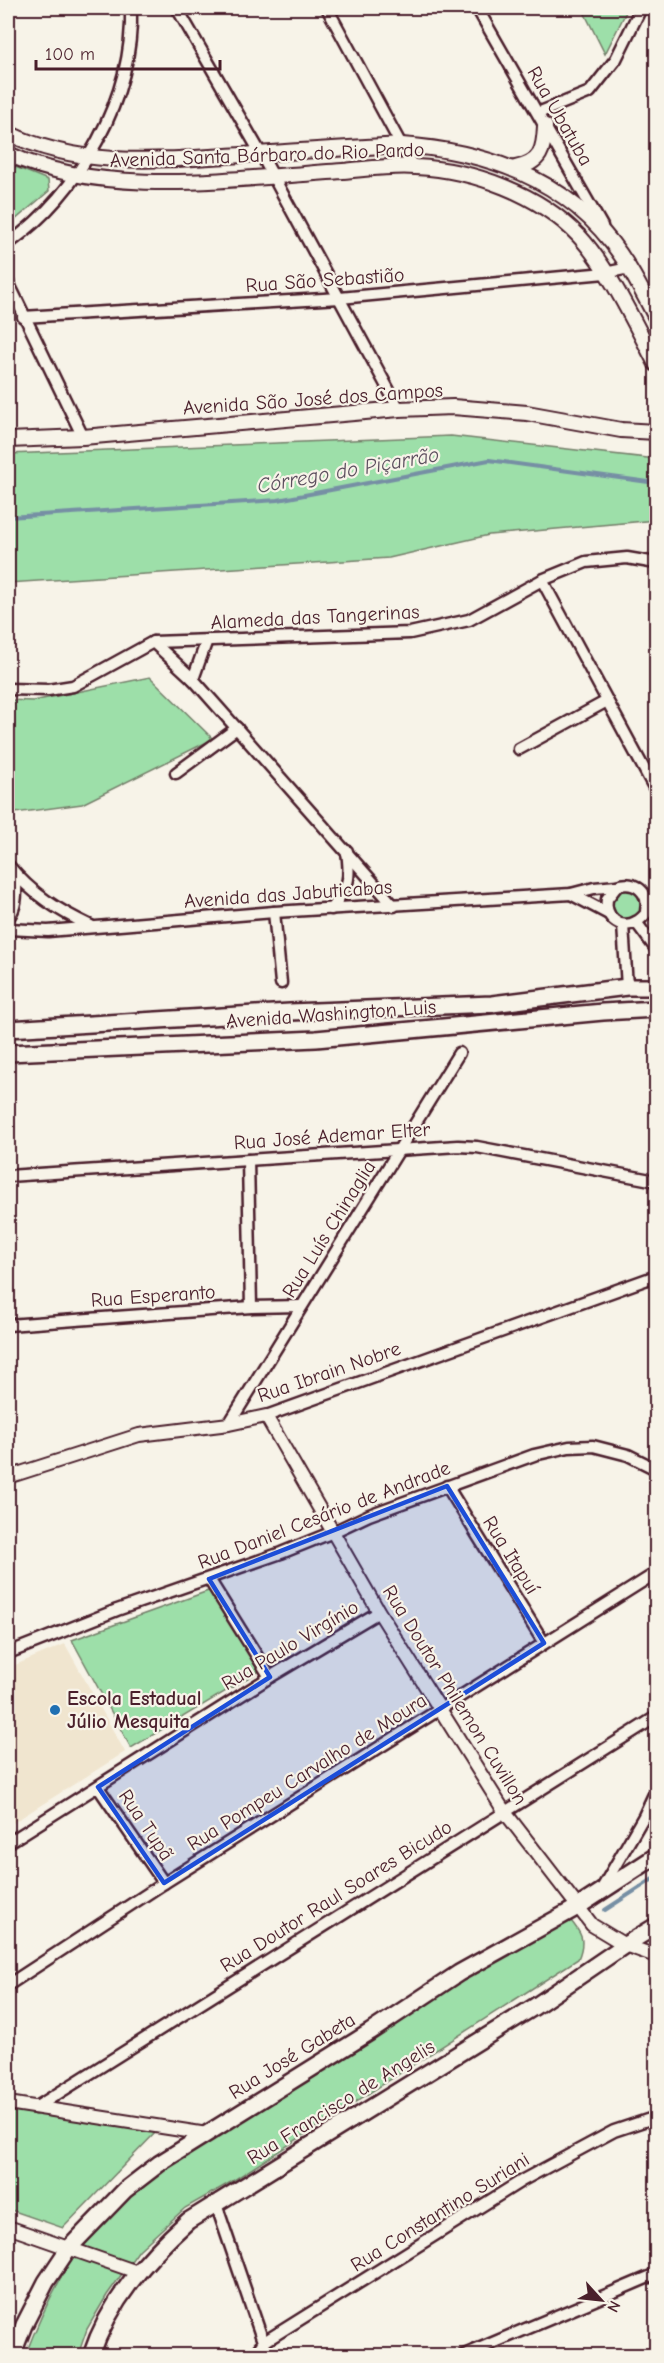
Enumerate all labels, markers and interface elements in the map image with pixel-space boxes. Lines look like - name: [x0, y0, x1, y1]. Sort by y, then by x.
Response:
- scale bar: [36, 33, 220, 71]
- text: 100 m: [45, 44, 95, 65]
- street label: Rua Ubatuba: [522, 62, 598, 170]
- street label: Avenida Santa Bárbaro do Rio Pardo: [109, 138, 425, 172]
- street label: Rua São Sebastião: [245, 263, 405, 297]
- street label: Avenida São José dos Campos: [182, 378, 444, 420]
- water label: Córrego do Piçarrão: [255, 442, 441, 498]
- street label: Alameda das Tangerinas: [210, 600, 420, 634]
- street label: Avenida das Jabuticabas: [183, 875, 393, 913]
- street label: Avenida Washington Luis: [225, 995, 437, 1033]
- street label: Rua José Ademar Elter: [233, 1118, 431, 1154]
- street label: Rua Luís Chinaglia: [278, 1156, 380, 1302]
- street label: Rua Esperanto: [90, 1280, 216, 1312]
- street label: Rua Ibrain Nobre: [254, 1337, 404, 1407]
- street label: Rua Daniel Cesário de Andrade: [195, 1456, 453, 1574]
- street label: Rua Itapuí: [478, 1512, 544, 1599]
- street label: Rua Doutor Philemon Cuvillon: [378, 1581, 532, 1809]
- street label: Rua Paulo Virgínio: [217, 1595, 363, 1695]
- place label: Escola Estadual Júlio Mesquita: [67, 1687, 201, 1733]
- street label: Rua Pompeu Carvalho de Moura: [183, 1689, 431, 1855]
- marker: Escola Estadual Júlio Mesquita: [48, 1703, 62, 1717]
- street label: Rua Tupã: [114, 1785, 178, 1865]
- street label: Rua Doutor Raul Soares Bicudo: [216, 1815, 456, 1977]
- street label: Rua José Gabeta: [225, 2008, 359, 2104]
- street label: Rua Francisco de Angelis: [243, 2035, 439, 2169]
- street label: Rua Constantino Suriani: [346, 2148, 534, 2276]
- north arrow: [571, 2270, 631, 2330]
- text: N: [603, 2298, 624, 2315]

